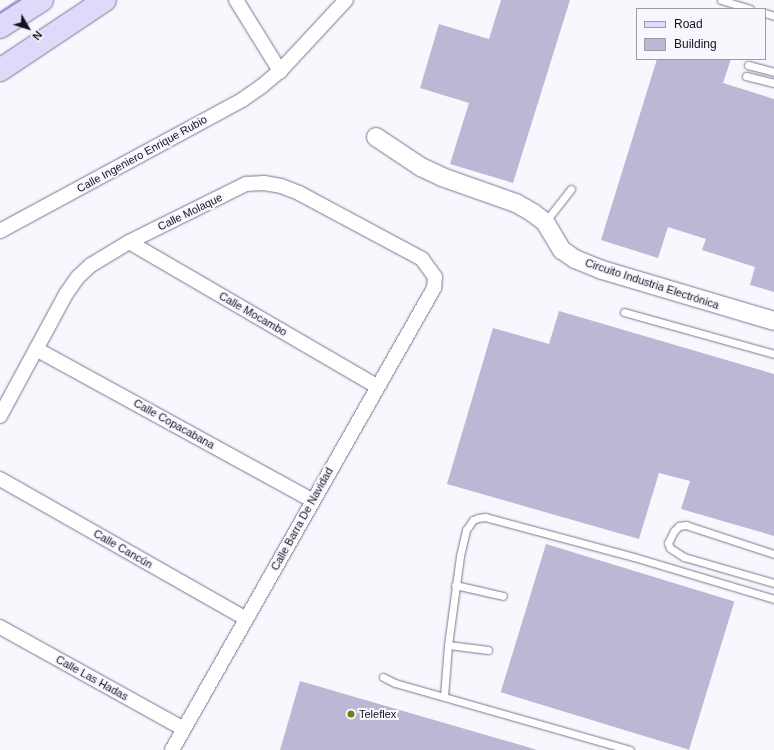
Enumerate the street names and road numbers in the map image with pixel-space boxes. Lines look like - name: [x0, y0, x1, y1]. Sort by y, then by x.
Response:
- street label: Calle Ingeniero Enrique Rubio: [75, 113, 209, 195]
- street label: Calle Molaque: [156, 191, 224, 233]
- street label: Circuito Industria Electrónica: [583, 256, 721, 312]
- street label: Calle Mocambo: [217, 289, 289, 339]
- street label: Calle Copacabana: [131, 396, 217, 452]
- street label: Calle Barra De Navidad: [268, 465, 336, 573]
- street label: Calle Cancún: [91, 527, 155, 571]
- street label: Calle Las Hadas: [54, 653, 130, 703]

